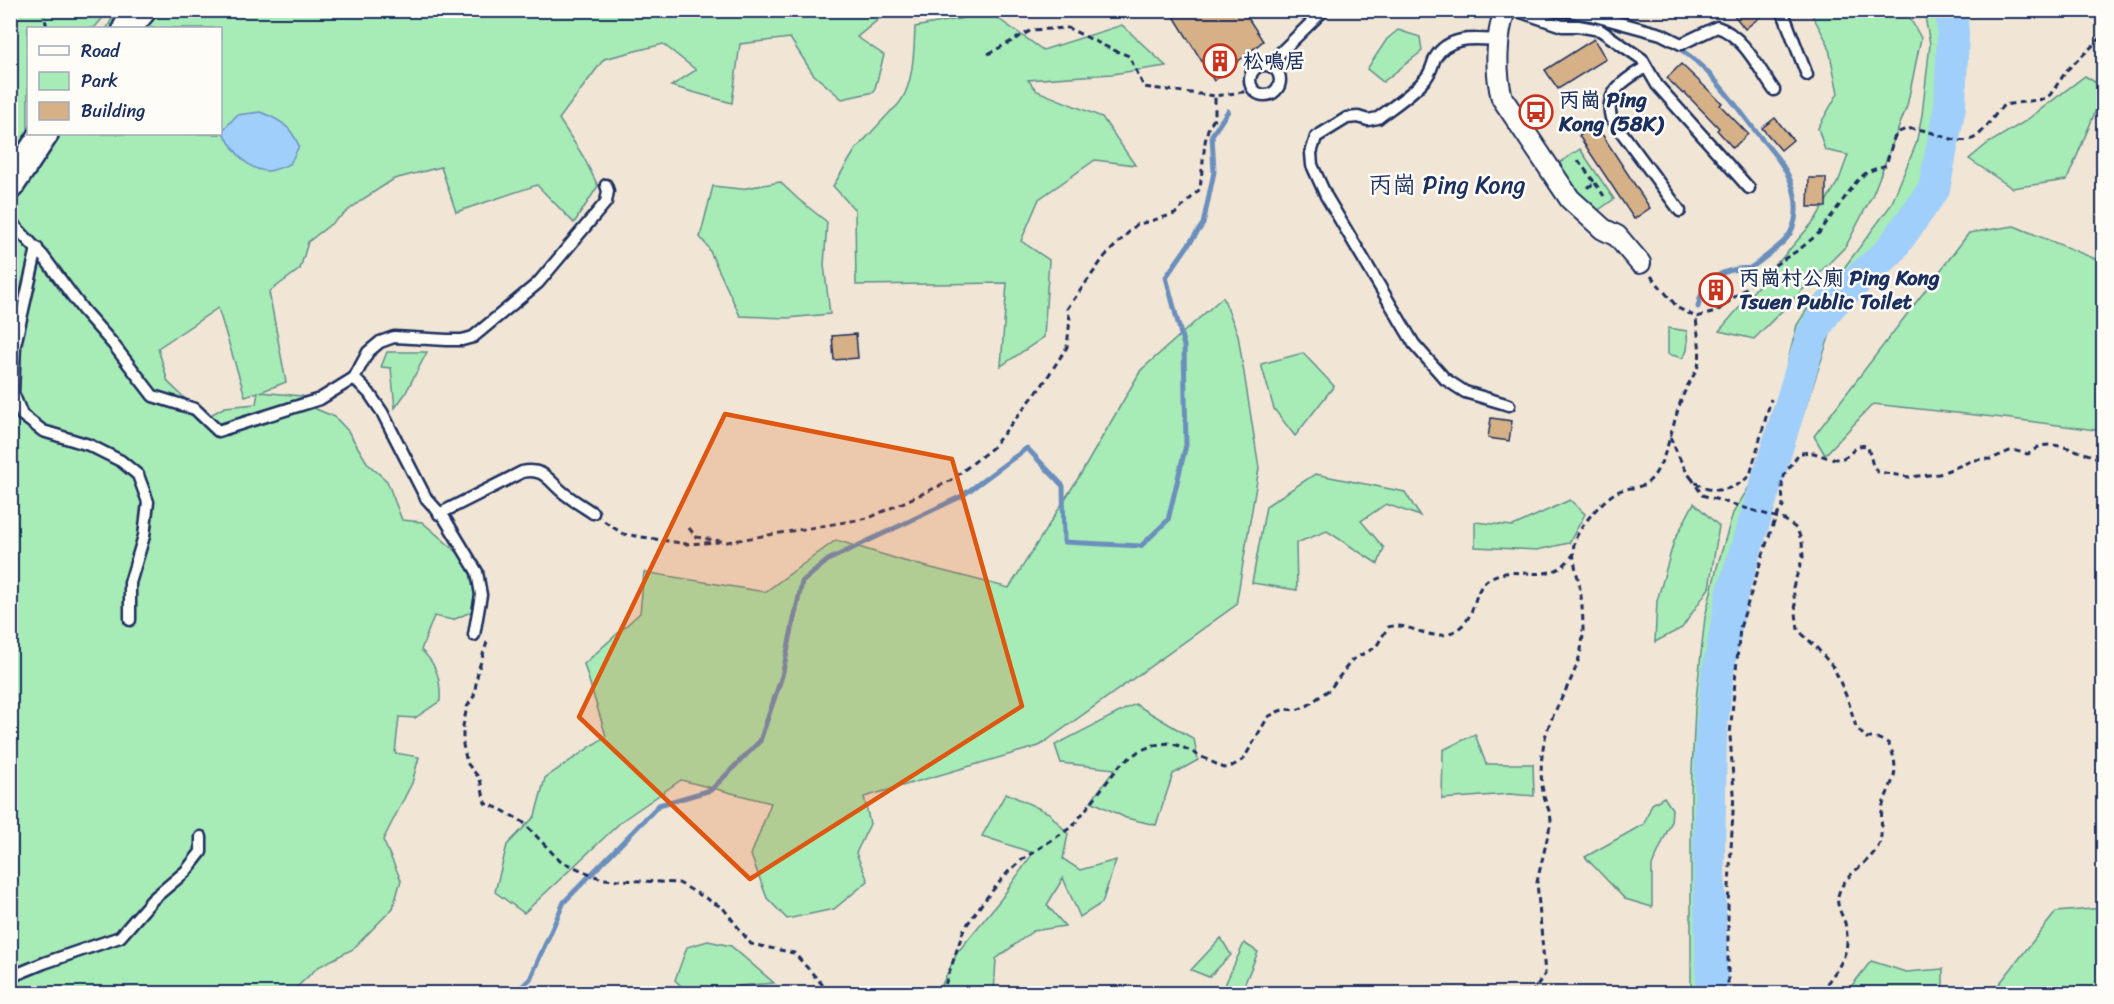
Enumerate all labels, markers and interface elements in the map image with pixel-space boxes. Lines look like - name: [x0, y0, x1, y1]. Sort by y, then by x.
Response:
- legend: [27, 27, 222, 135]
- text: Road: [81, 35, 121, 67]
- place label: 松鳴居: [1243, 42, 1306, 80]
- building icon: 松鳴居: [1202, 43, 1238, 79]
- text: Park: [81, 65, 118, 97]
- place label: 丙崗 Ping Kong (58K): [1558, 81, 1665, 143]
- bus stop icon: 丙崗 Ping Kong (58K): [1518, 94, 1554, 130]
- text: Building: [81, 95, 145, 127]
- district label: 丙崗 Ping Kong: [1368, 164, 1526, 206]
- place label: 丙崗村公廁 Ping Kong Tsuen Public Toilet: [1739, 259, 1940, 321]
- building icon: 丙崗村公廁 Ping Kong Tsuen Public Toilet: [1698, 272, 1734, 308]

